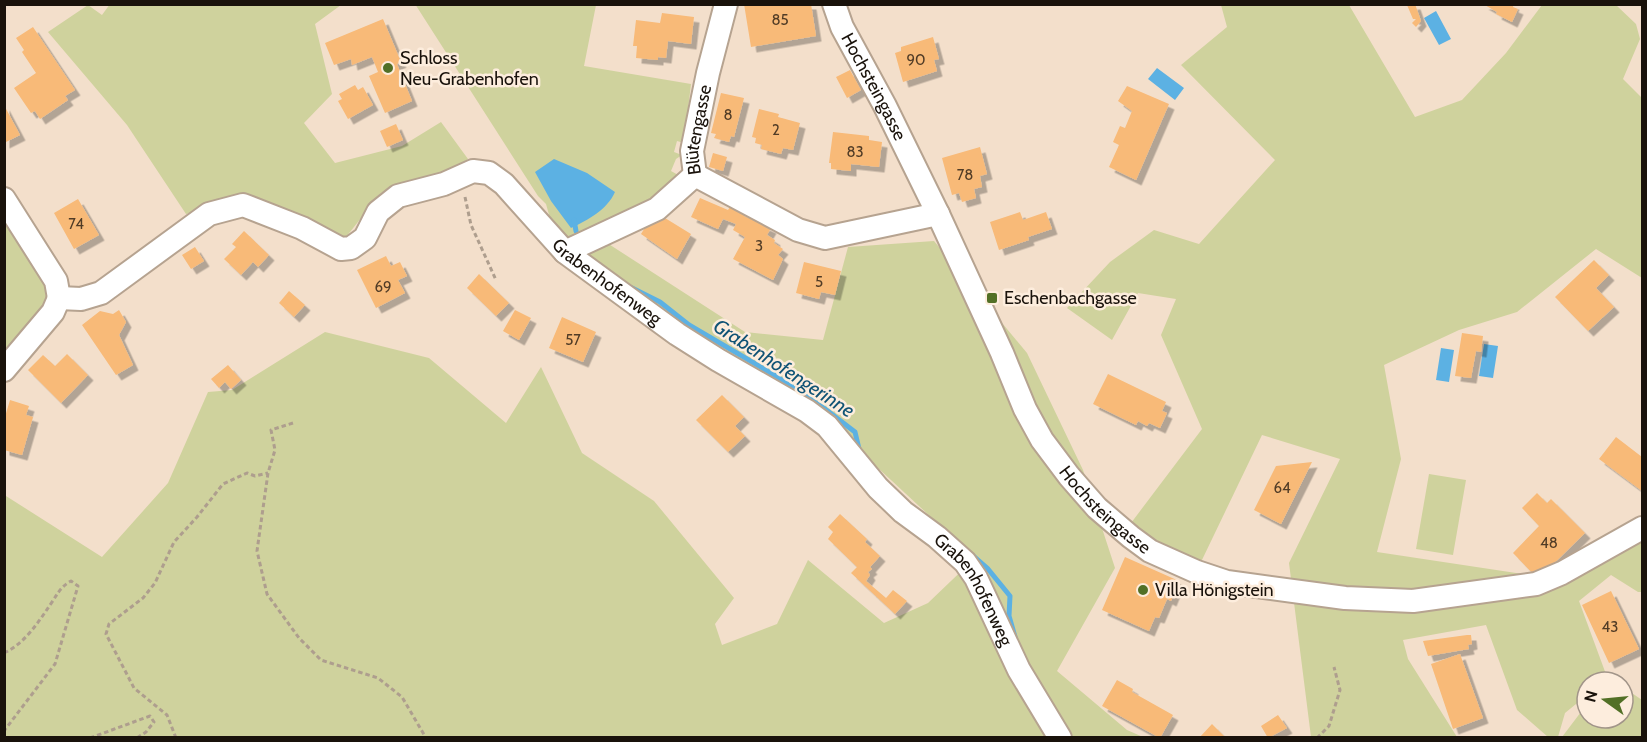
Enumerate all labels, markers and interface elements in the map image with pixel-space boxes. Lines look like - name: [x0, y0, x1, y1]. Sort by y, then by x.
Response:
- house number: 85: [771, 11, 789, 29]
- street label: Hochsteingasse: [836, 29, 911, 144]
- place label: Schloss Neu-Grabenhofen: [400, 47, 539, 90]
- house number: 90: [907, 51, 926, 69]
- marker: Schloss Neu-Grabenhofen: [381, 61, 395, 75]
- street label: Blütengasse: [681, 83, 716, 176]
- house number: 8: [723, 106, 733, 124]
- house number: 2: [772, 121, 780, 139]
- house number: 83: [846, 143, 864, 161]
- house number: 78: [957, 166, 973, 184]
- house number: 74: [68, 215, 84, 233]
- street label: Grabenhofenweg: [547, 234, 667, 330]
- house number: 3: [755, 237, 763, 255]
- house number: 5: [815, 273, 823, 291]
- house number: 69: [374, 278, 392, 296]
- place label: Eschenbachgasse: [1004, 287, 1137, 309]
- marker: Eschenbachgasse: [985, 291, 999, 305]
- water label: Grabenhofengerinne: [709, 313, 859, 423]
- house number: 57: [565, 331, 581, 349]
- street label: Hochsteingasse: [1054, 462, 1155, 559]
- house number: 64: [1273, 479, 1291, 497]
- street label: Grabenhofenweg: [929, 528, 1018, 650]
- house number: 48: [1540, 534, 1558, 552]
- place label: Villa Hönigstein: [1155, 579, 1274, 601]
- marker: Villa Hönigstein: [1136, 583, 1150, 597]
- house number: 43: [1602, 618, 1618, 636]
- north arrow: [1575, 670, 1635, 730]
- text: N: [1580, 688, 1602, 704]

